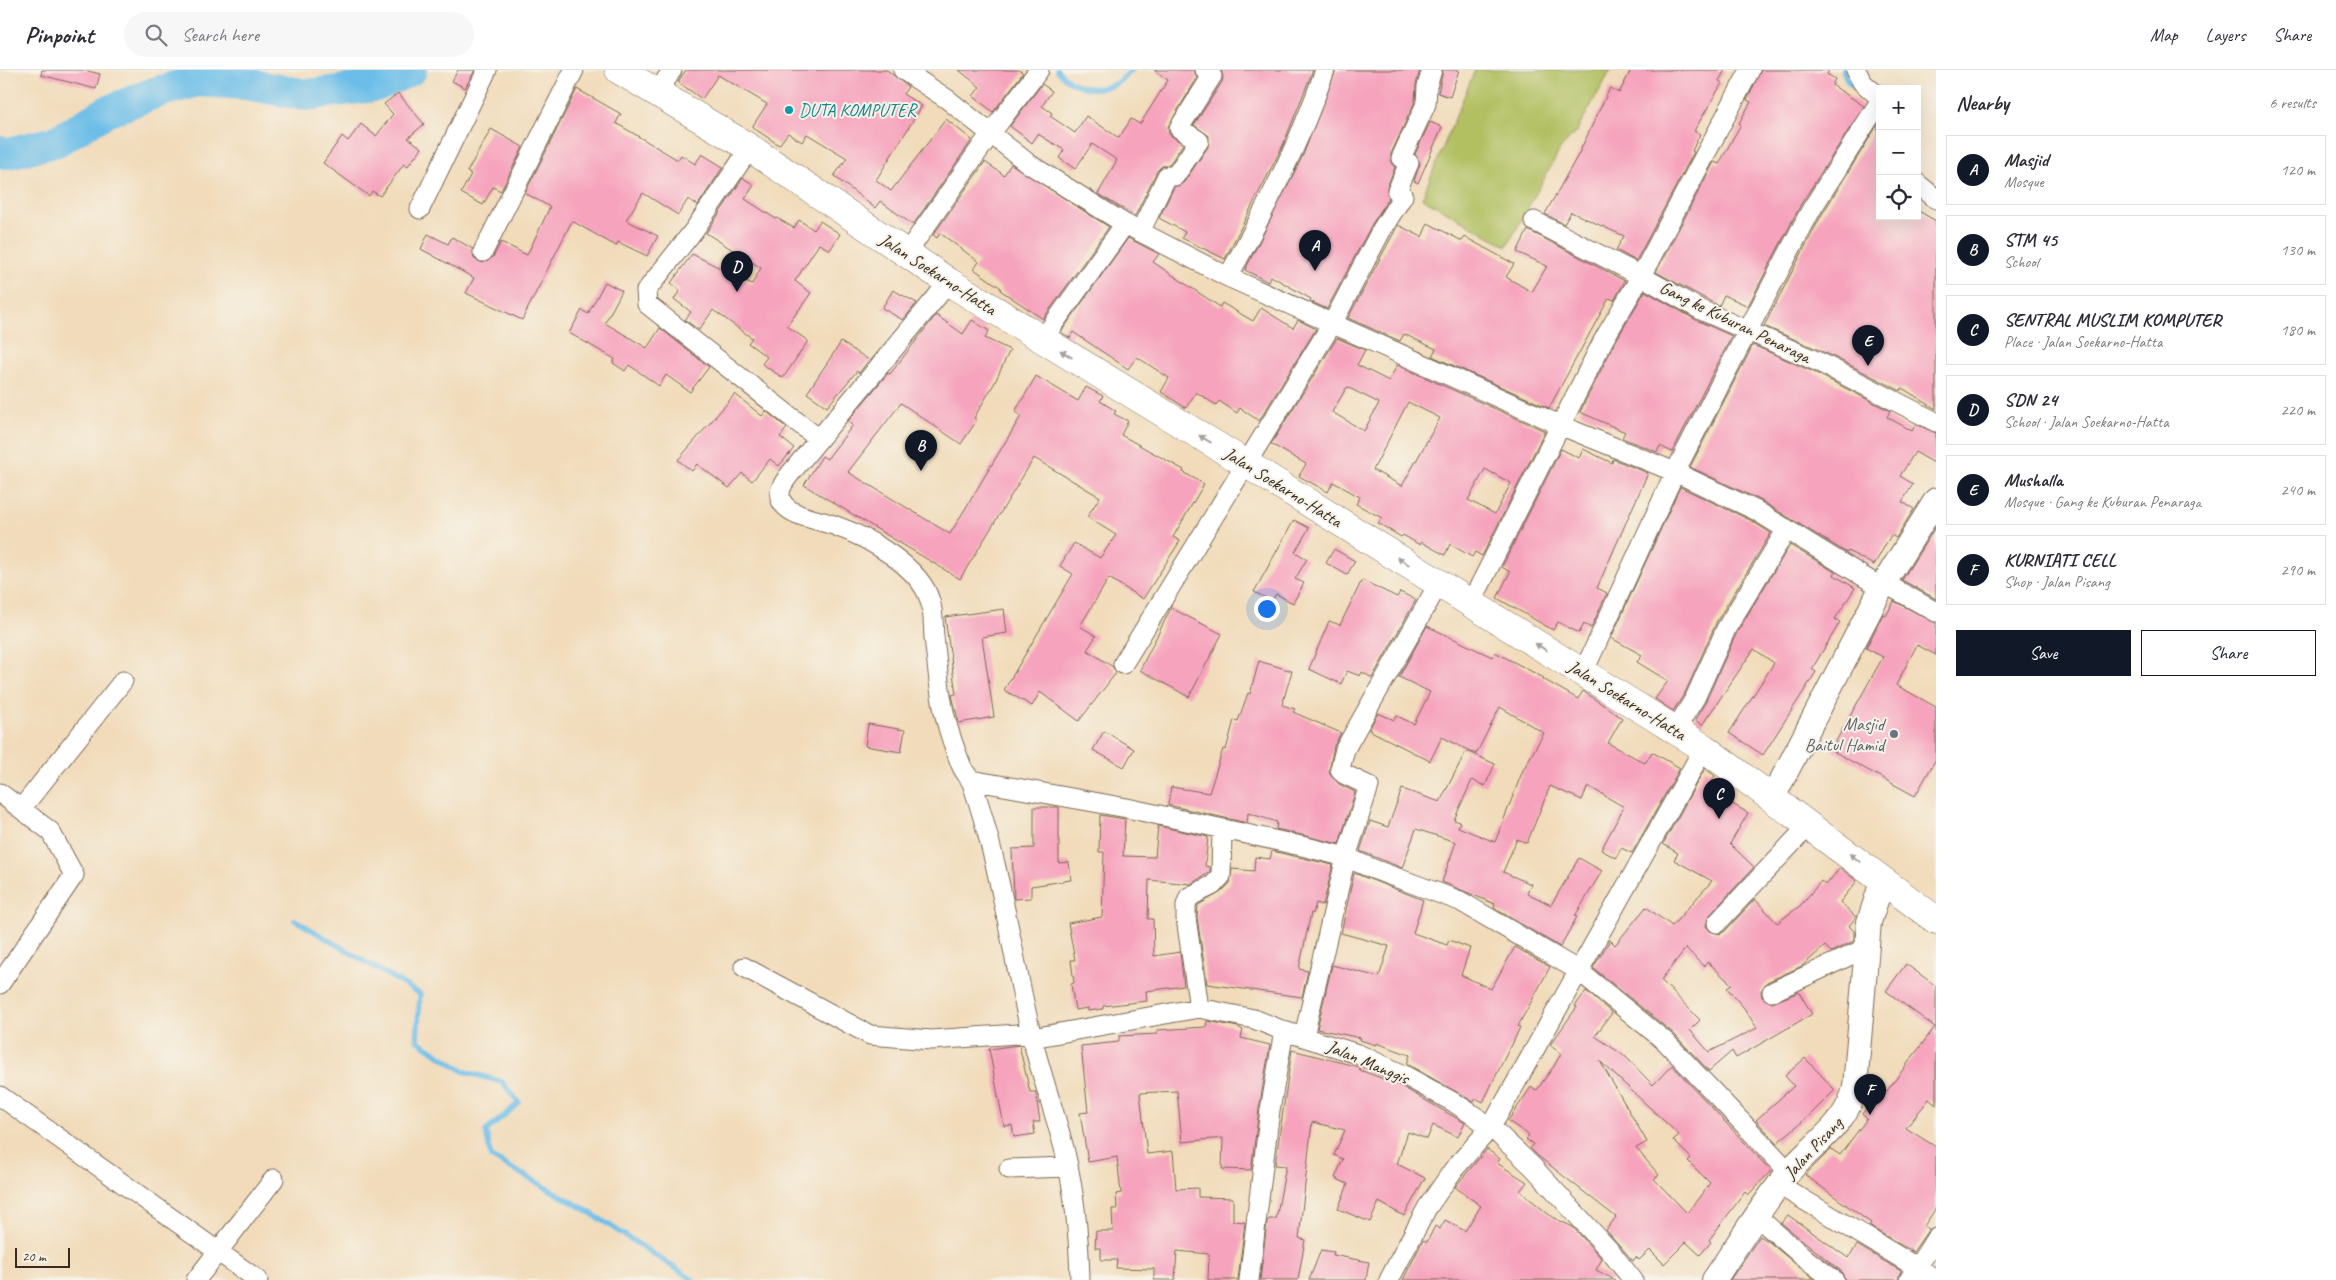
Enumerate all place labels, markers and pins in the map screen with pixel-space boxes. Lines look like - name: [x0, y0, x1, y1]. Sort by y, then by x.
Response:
- place label: DUTA KOMPUTER: [799, 99, 918, 121]
- marker: DUTA KOMPUTER: [783, 104, 795, 116]
- pin: A: [1299, 230, 1331, 271]
- pin: D: [721, 251, 753, 292]
- pin: E: [1852, 325, 1884, 366]
- pin: B: [905, 430, 937, 471]
- place label: Masjid Baitul Hamid: [1805, 713, 1887, 756]
- marker: Masjid Baitul Hamid: [1888, 728, 1900, 740]
- pin: C: [1703, 778, 1735, 819]
- pin: F: [1854, 1074, 1886, 1115]

